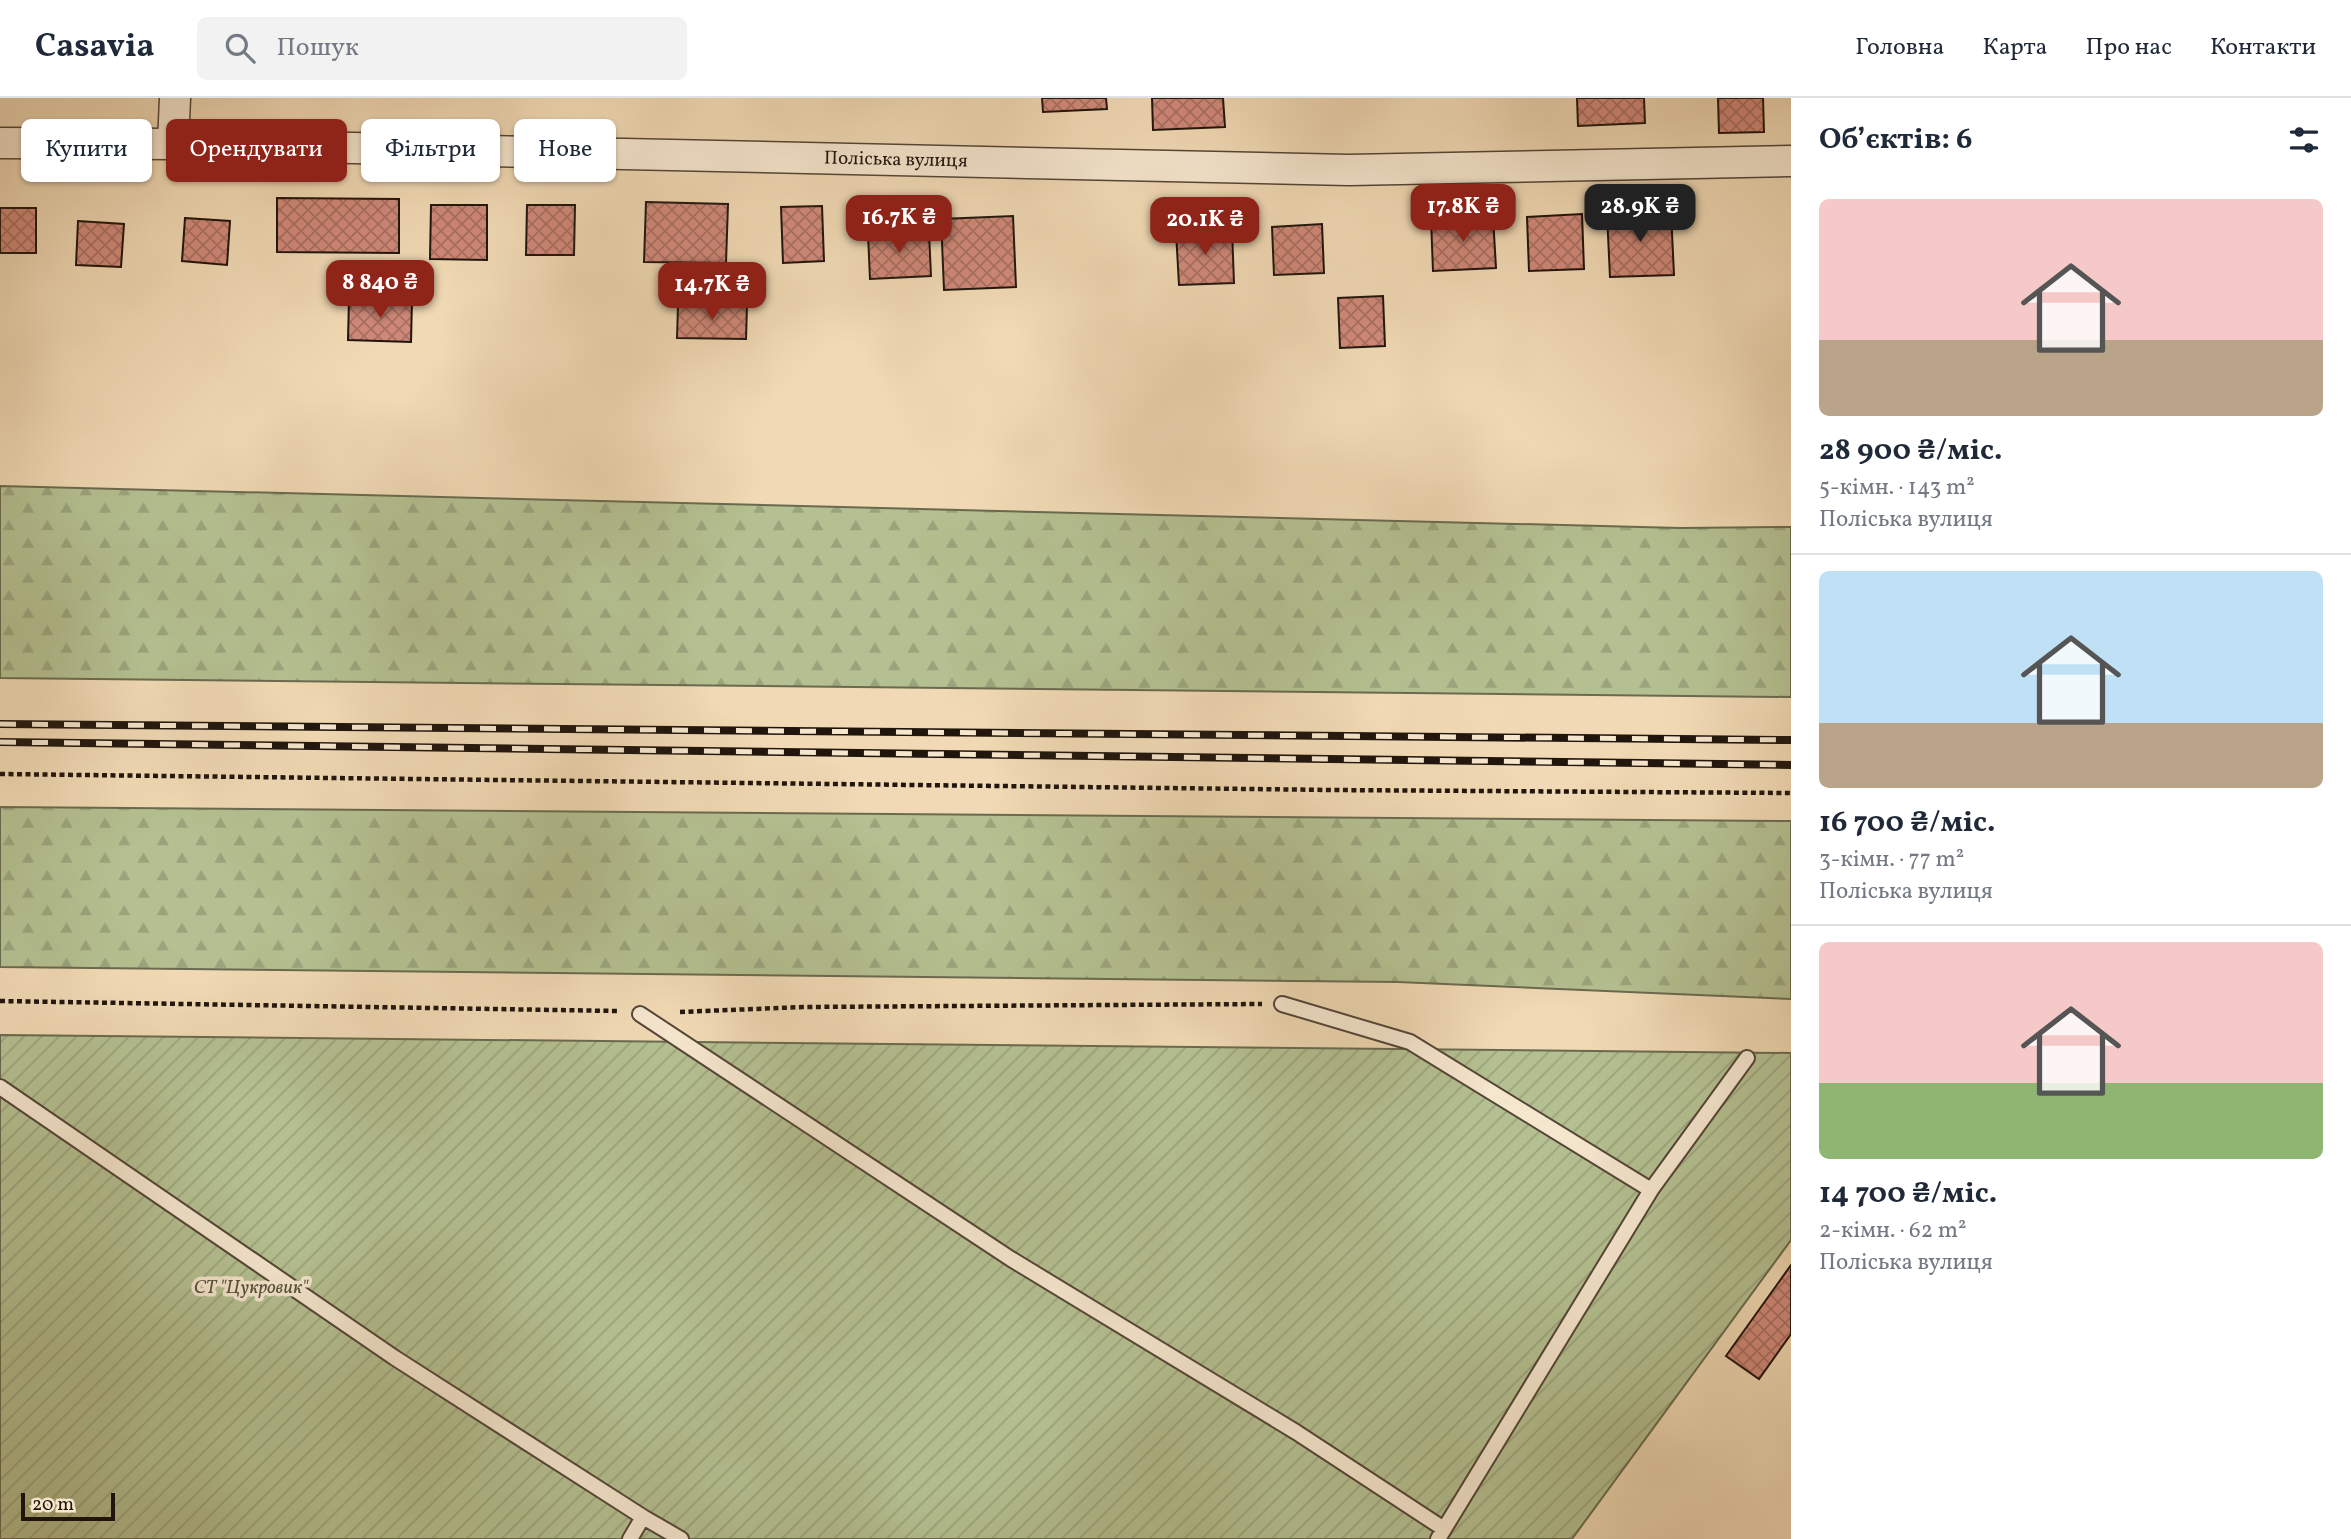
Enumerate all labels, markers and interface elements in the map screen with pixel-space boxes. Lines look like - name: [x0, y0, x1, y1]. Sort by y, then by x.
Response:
- search box: [197, 17, 687, 80]
- text: Casavia: [35, 25, 155, 71]
- icon: search: [221, 29, 259, 67]
- text: Пошук: [277, 30, 359, 66]
- text: Головна: [1855, 31, 1944, 65]
- text: Карта: [1982, 31, 2048, 65]
- text: Про нас: [2086, 31, 2172, 65]
- text: Контакти: [2210, 31, 2316, 65]
- chip: Купити: [21, 119, 152, 182]
- chip: Орендувати: [166, 119, 347, 182]
- chip: Фільтри: [361, 119, 500, 182]
- chip: Нове: [514, 119, 616, 182]
- text: Об’єктів: 6: [1819, 119, 1972, 161]
- icon: filters: [2285, 121, 2323, 159]
- street label: Поліська вулиця: [824, 145, 968, 175]
- pin: 17.8K ₴: [1398, 184, 1528, 244]
- pin: 28.9K ₴: [1575, 184, 1705, 244]
- text: 17.8K ₴: [1427, 191, 1499, 223]
- text: 28.9K ₴: [1600, 191, 1680, 223]
- pin: 16.7K ₴: [834, 195, 964, 255]
- pin: 20.1K ₴: [1140, 198, 1270, 257]
- text: 16.7K ₴: [862, 202, 936, 234]
- text: 20.1K ₴: [1166, 204, 1244, 236]
- icon: home: [2008, 245, 2134, 371]
- pin: 8 840 ₴: [315, 260, 445, 320]
- pin: 14.7K ₴: [647, 262, 777, 322]
- text: 8 840 ₴: [342, 267, 418, 299]
- text: 14.7K ₴: [674, 269, 750, 301]
- text: 28 900 ₴/міс.: [1819, 430, 2002, 472]
- text: 5-кімн. · 143 m²: [1819, 472, 1975, 504]
- text: Поліська вулиця: [1819, 504, 1993, 536]
- icon: home: [2008, 617, 2134, 743]
- text: 16 700 ₴/міс.: [1819, 802, 1995, 844]
- text: 3-кімн. · 77 m²: [1819, 844, 1964, 876]
- text: Поліська вулиця: [1819, 876, 1993, 908]
- icon: home: [2008, 988, 2134, 1114]
- text: 14 700 ₴/міс.: [1819, 1173, 1997, 1215]
- text: 2-кімн. · 62 m²: [1819, 1215, 1967, 1247]
- text: Поліська вулиця: [1819, 1247, 1993, 1279]
- park label: СТ "Цукровик": [194, 1275, 309, 1301]
- scale bar: [21, 1490, 116, 1522]
- text: 20 m: [32, 1492, 74, 1518]

